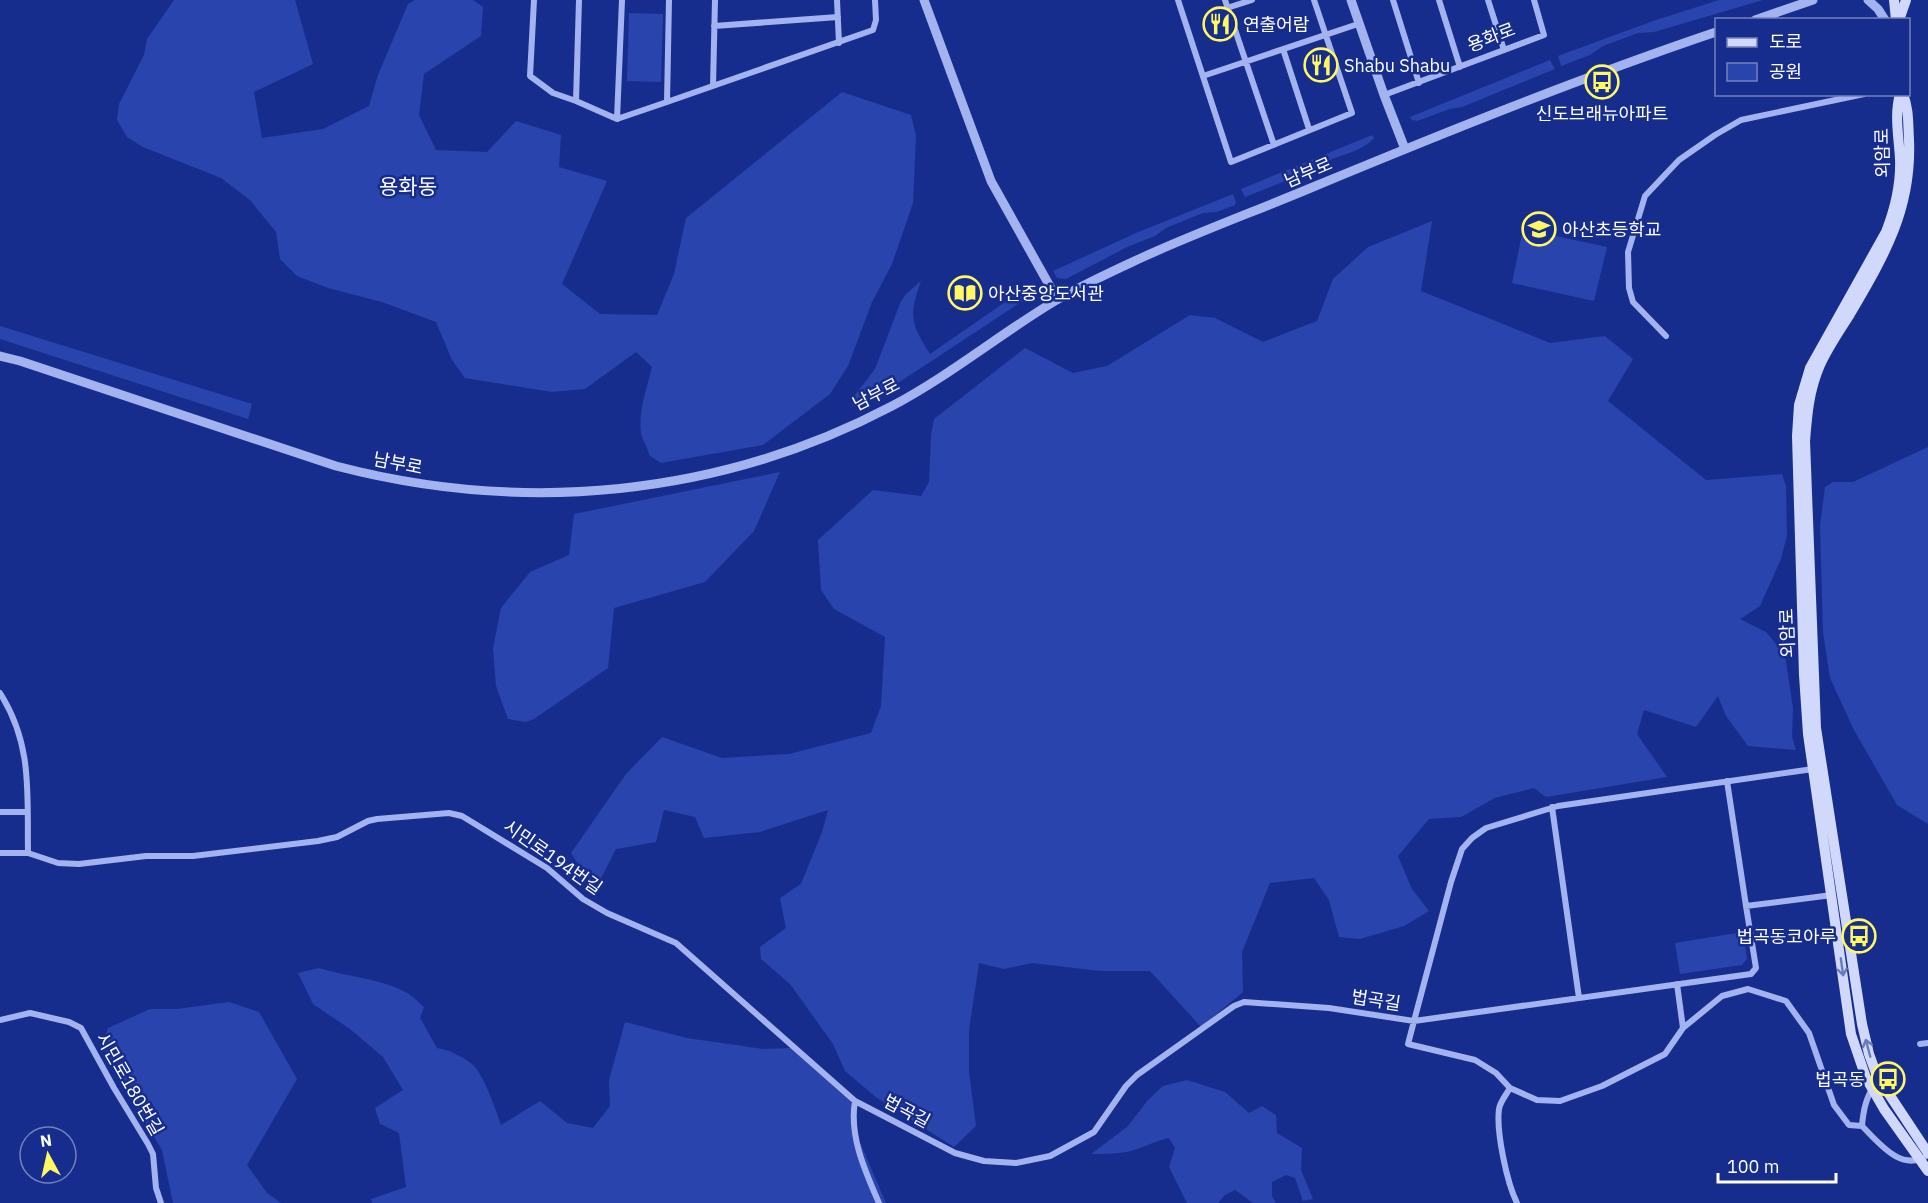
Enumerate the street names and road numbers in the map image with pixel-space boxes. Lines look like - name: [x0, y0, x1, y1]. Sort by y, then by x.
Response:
- street label: 용화로: [1464, 17, 1518, 57]
- street label: 외암로: [1870, 128, 1894, 178]
- street label: 남부로: [1281, 152, 1335, 192]
- street label: 남부로: [849, 372, 903, 416]
- street label: 남부로: [371, 447, 425, 479]
- street label: 외암로: [1775, 608, 1799, 658]
- street label: 시민로194번길: [499, 815, 607, 899]
- street label: 법곡길: [1350, 985, 1402, 1015]
- street label: 시민로180번길: [91, 1028, 169, 1140]
- street label: 법곡길: [880, 1089, 934, 1133]

